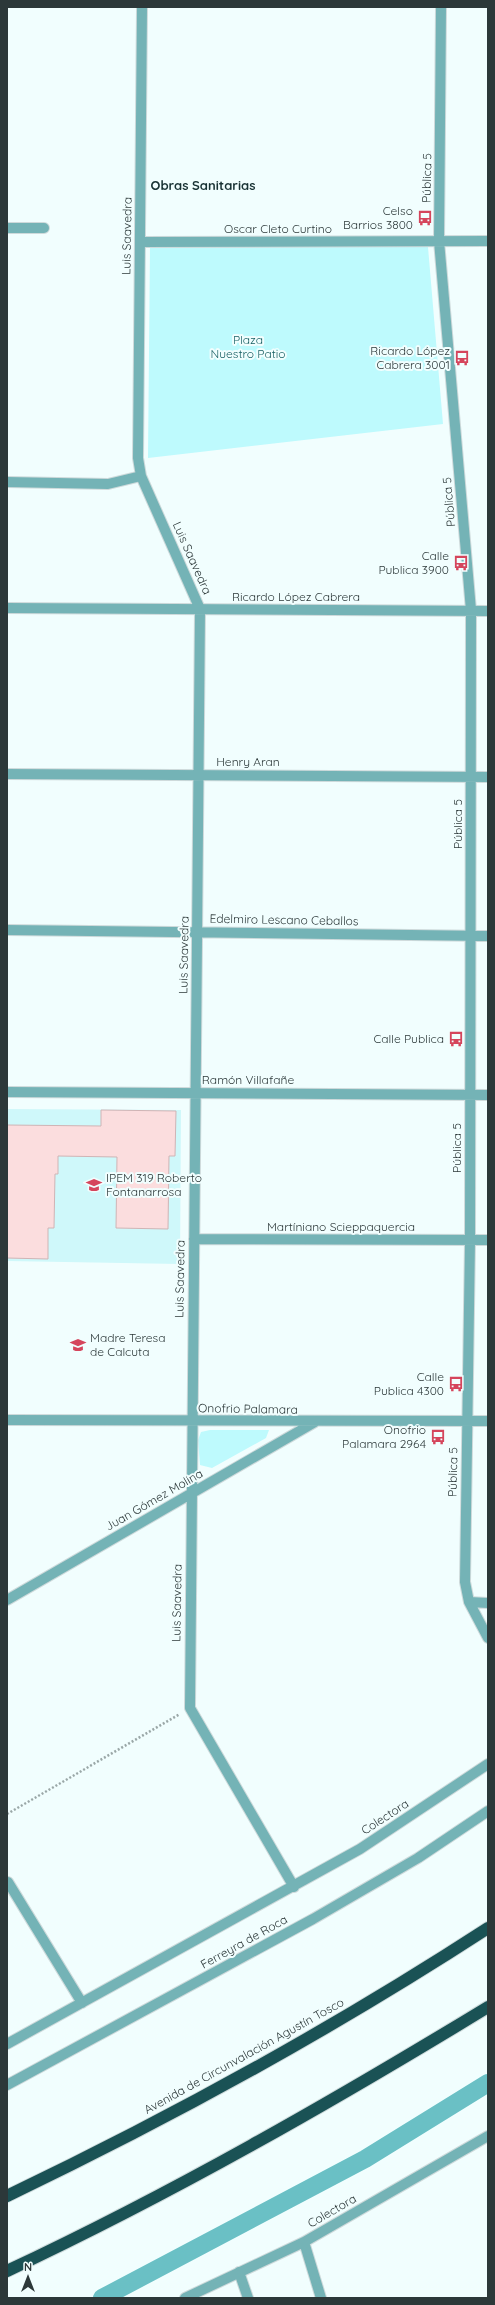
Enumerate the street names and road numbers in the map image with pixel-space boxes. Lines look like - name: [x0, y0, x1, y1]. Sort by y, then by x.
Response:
- street label: Pública 5: [419, 153, 434, 203]
- street label: Luis Saavedra: [118, 197, 135, 275]
- street label: Oscar Cleto Curtino: [224, 221, 332, 236]
- street label: Pública 5: [439, 477, 458, 528]
- street label: Luis Saavedra: [170, 519, 215, 596]
- street label: Ricardo López Cabrera: [232, 589, 360, 604]
- street label: Henry Aran: [216, 754, 280, 769]
- street label: Pública 5: [450, 799, 465, 849]
- street label: Edelmiro Lescano Ceballos: [209, 911, 359, 928]
- street label: Luis Saavedra: [175, 916, 192, 994]
- street label: Ramón Villafañe: [202, 1072, 294, 1087]
- street label: Pública 5: [449, 1123, 464, 1173]
- street label: Martíniano Scieppaquercia: [267, 1219, 415, 1234]
- street label: Luis Saavedra: [171, 1240, 188, 1318]
- street label: Onofrio Palamara: [198, 1400, 298, 1417]
- street label: Pública 5: [445, 1447, 460, 1497]
- street label: Juan Gómez Molina: [102, 1466, 205, 1534]
- street label: Luis Saavedra: [168, 1564, 185, 1642]
- street label: Colectora: [358, 1796, 411, 1838]
- street label: Ferreyra de Roca: [198, 1911, 290, 1972]
- street label: Avenida de Circunvalación Agustín Tosco: [141, 1994, 346, 2117]
- street label: Colectora: [305, 2191, 359, 2230]

